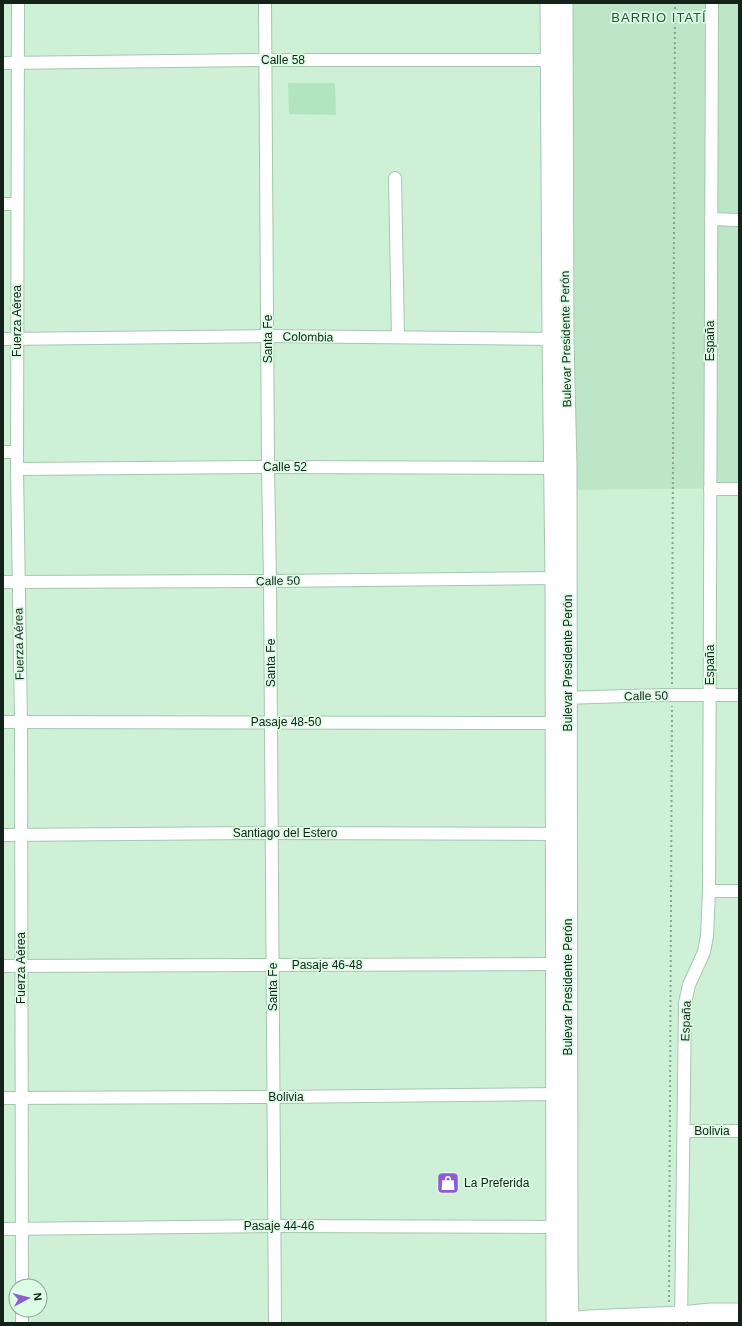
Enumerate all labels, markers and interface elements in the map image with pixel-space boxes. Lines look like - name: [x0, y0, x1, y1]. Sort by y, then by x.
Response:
- district label: BARRIO ITATÍ: [611, 10, 707, 25]
- street label: Calle 58: [261, 53, 305, 67]
- street label: Bulevar Presidente Perón: [558, 271, 574, 407]
- street label: Fuerza Aérea: [10, 285, 24, 357]
- street label: Santa Fe: [261, 314, 275, 363]
- street label: España: [703, 320, 717, 361]
- street label: Colombia: [283, 330, 334, 344]
- street label: Calle 52: [263, 460, 307, 474]
- street label: Calle 50: [256, 574, 300, 588]
- street label: Bulevar Presidente Perón: [561, 595, 575, 731]
- street label: Fuerza Aérea: [11, 608, 27, 680]
- street label: Santa Fe: [264, 638, 278, 687]
- street label: España: [703, 644, 717, 685]
- street label: Calle 50: [624, 689, 668, 703]
- street label: Pasaje 48-50: [251, 715, 322, 729]
- street label: Santiago del Estero: [233, 826, 338, 840]
- street label: Bulevar Presidente Perón: [561, 919, 575, 1055]
- street label: Fuerza Aérea: [14, 932, 28, 1004]
- street label: Pasaje 46-48: [292, 958, 363, 972]
- street label: Santa Fe: [266, 962, 280, 1011]
- street label: España: [678, 1000, 694, 1042]
- street label: Bolivia: [268, 1090, 304, 1104]
- street label: Bolivia: [694, 1124, 730, 1138]
- shop icon: La Preferida: [435, 1170, 461, 1196]
- place label: La Preferida: [464, 1176, 530, 1190]
- street label: Pasaje 44-46: [244, 1219, 315, 1233]
- north arrow: [8, 1278, 48, 1318]
- text: N: [31, 1292, 44, 1302]

